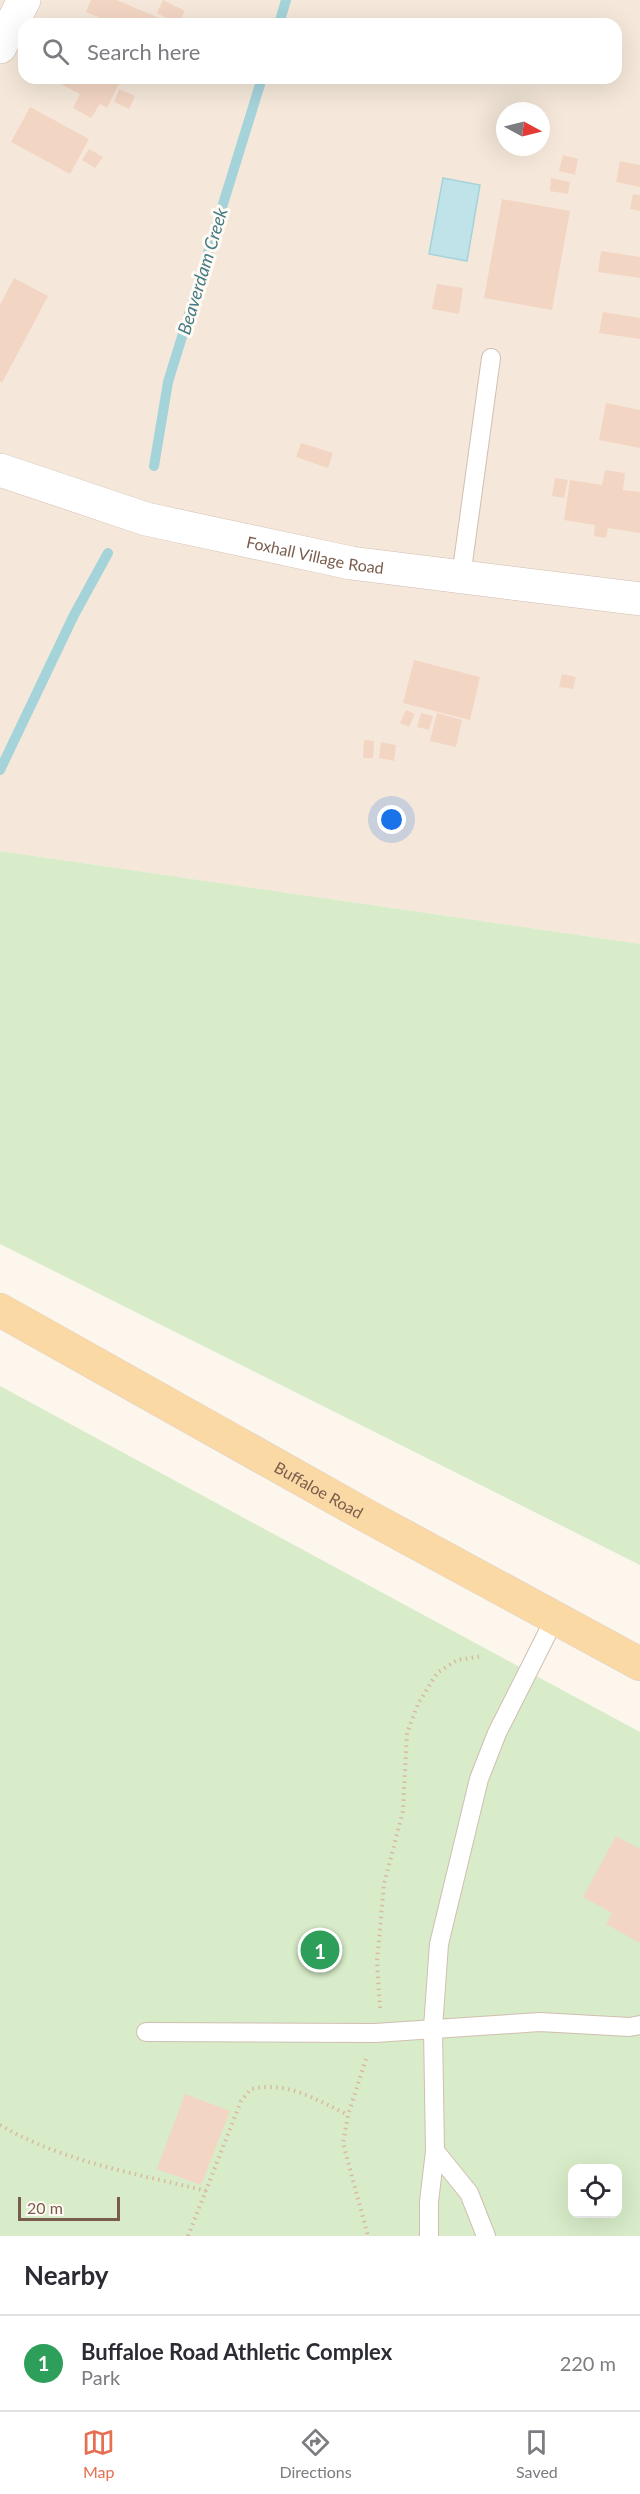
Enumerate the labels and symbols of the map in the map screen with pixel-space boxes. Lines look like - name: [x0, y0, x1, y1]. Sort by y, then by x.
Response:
- north arrow: [496, 102, 550, 156]
- water label: Beaverdam Creek: [172, 205, 232, 337]
- street label: Foxhall Village Road: [245, 531, 385, 577]
- your location: [377, 805, 406, 834]
- street label: Buffaloe Road: [272, 1457, 367, 1522]
- pin: 1: [300, 1928, 340, 1972]
- scale bar: [18, 2194, 120, 2222]

